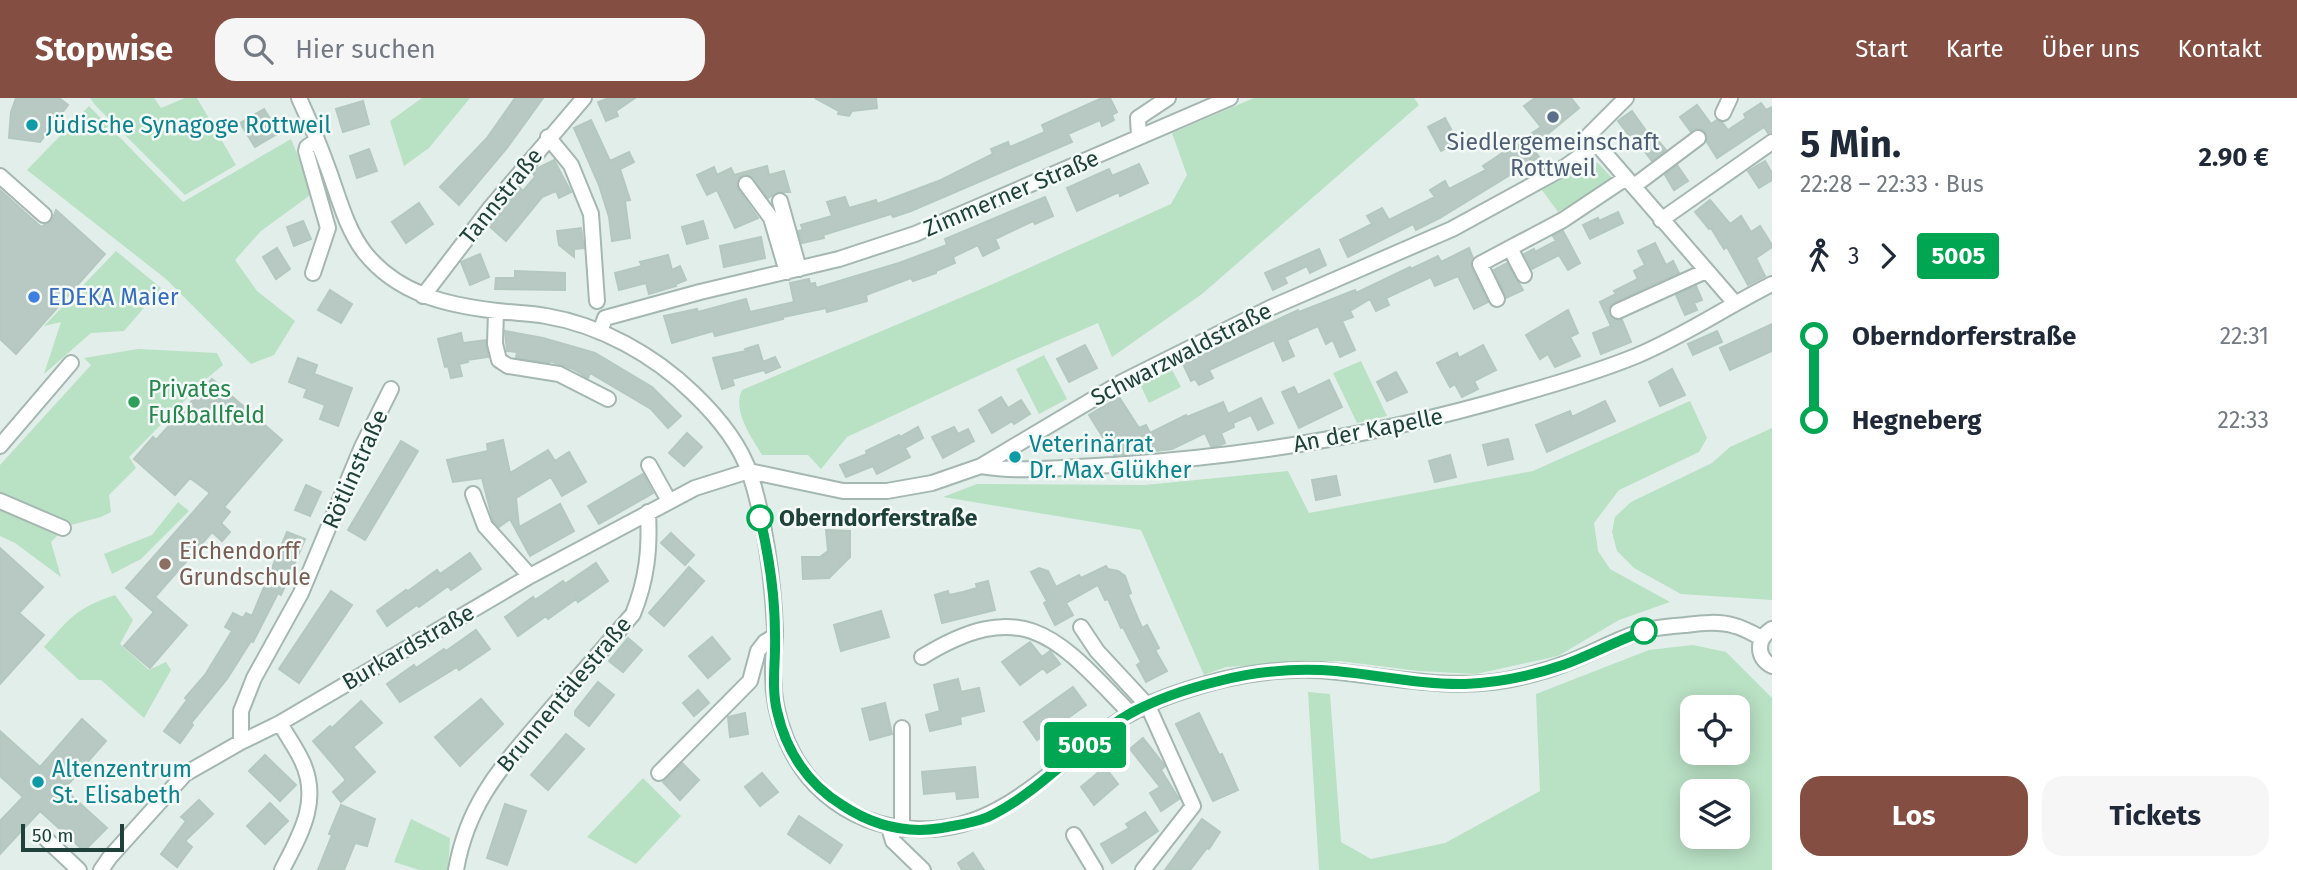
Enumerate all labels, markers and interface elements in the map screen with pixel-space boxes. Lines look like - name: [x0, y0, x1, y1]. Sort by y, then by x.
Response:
- search box: [215, 18, 705, 81]
- text: Stopwise: [35, 29, 173, 69]
- icon: search: [239, 30, 277, 68]
- text: Hier suchen: [295, 34, 436, 65]
- text: Start: [1855, 35, 1908, 63]
- text: Karte: [1946, 35, 2004, 63]
- text: Über uns: [2042, 35, 2140, 63]
- text: Kontakt: [2178, 35, 2262, 63]
- marker: Siedlergemeinschaft Rottweil: [1545, 109, 1561, 125]
- place label: Jüdische Synagoge Rottweil: [46, 111, 331, 139]
- marker: Jüdische Synagoge Rottweil: [24, 117, 40, 133]
- text: 5 Min.: [1800, 121, 1901, 167]
- place label: Siedlergemeinschaft Rottweil: [1446, 128, 1660, 182]
- street label: Tannstraße: [454, 142, 548, 250]
- text: 2.90 €: [2199, 142, 2269, 173]
- street label: Zimmerner Straße: [919, 143, 1103, 243]
- text: 22:28 – 22:33 · Bus: [1800, 170, 1984, 198]
- icon: walk: [1800, 237, 1838, 275]
- icon: forward: [1869, 237, 1907, 275]
- text: 3: [1848, 242, 1859, 270]
- text: 5005: [1931, 242, 1985, 270]
- place label: EDEKA Maier: [48, 283, 179, 311]
- marker: EDEKA Maier: [26, 289, 42, 305]
- street label: Schwarzwaldstraße: [1086, 296, 1276, 412]
- text: Oberndorferstraße: [1852, 321, 2076, 352]
- text: 22:31: [2220, 322, 2269, 350]
- place label: Privates Fußballfeld: [148, 375, 265, 429]
- marker: Privates Fußballfeld: [126, 394, 142, 410]
- street label: An der Kapelle: [1291, 402, 1445, 458]
- street label: Rötlinstraße: [316, 405, 394, 533]
- text: Hegneberg: [1852, 405, 1982, 436]
- text: 22:33: [2218, 406, 2269, 434]
- place label: Veterinärrat Dr. Max Glükher: [1029, 430, 1192, 484]
- marker: Veterinärrat Dr. Max Glükher: [1007, 449, 1023, 465]
- place label: Oberndorferstraße: [779, 504, 978, 532]
- marker: Oberndorferstraße: [747, 505, 773, 531]
- place label: Eichendorff Grundschule: [179, 537, 311, 591]
- marker: Eichendorff Grundschule: [157, 556, 173, 572]
- street label: Burkardstraße: [337, 598, 479, 696]
- street label: Brunnentälestraße: [491, 610, 637, 778]
- unlabelled marker: [1631, 618, 1657, 644]
- map controls: [1680, 695, 1750, 849]
- button: locate: [1680, 695, 1750, 765]
- line badge: 5005: [1036, 722, 1134, 768]
- text: 5005: [1058, 731, 1112, 759]
- place label: Altenzentrum St. Elisabeth: [52, 755, 192, 809]
- marker: Altenzentrum St. Elisabeth: [30, 774, 46, 790]
- button: Los: [1800, 776, 2028, 856]
- button: Tickets: [2042, 776, 2269, 856]
- button: layers: [1680, 779, 1750, 849]
- scale bar: [21, 821, 124, 853]
- text: 50 m: [32, 824, 73, 847]

